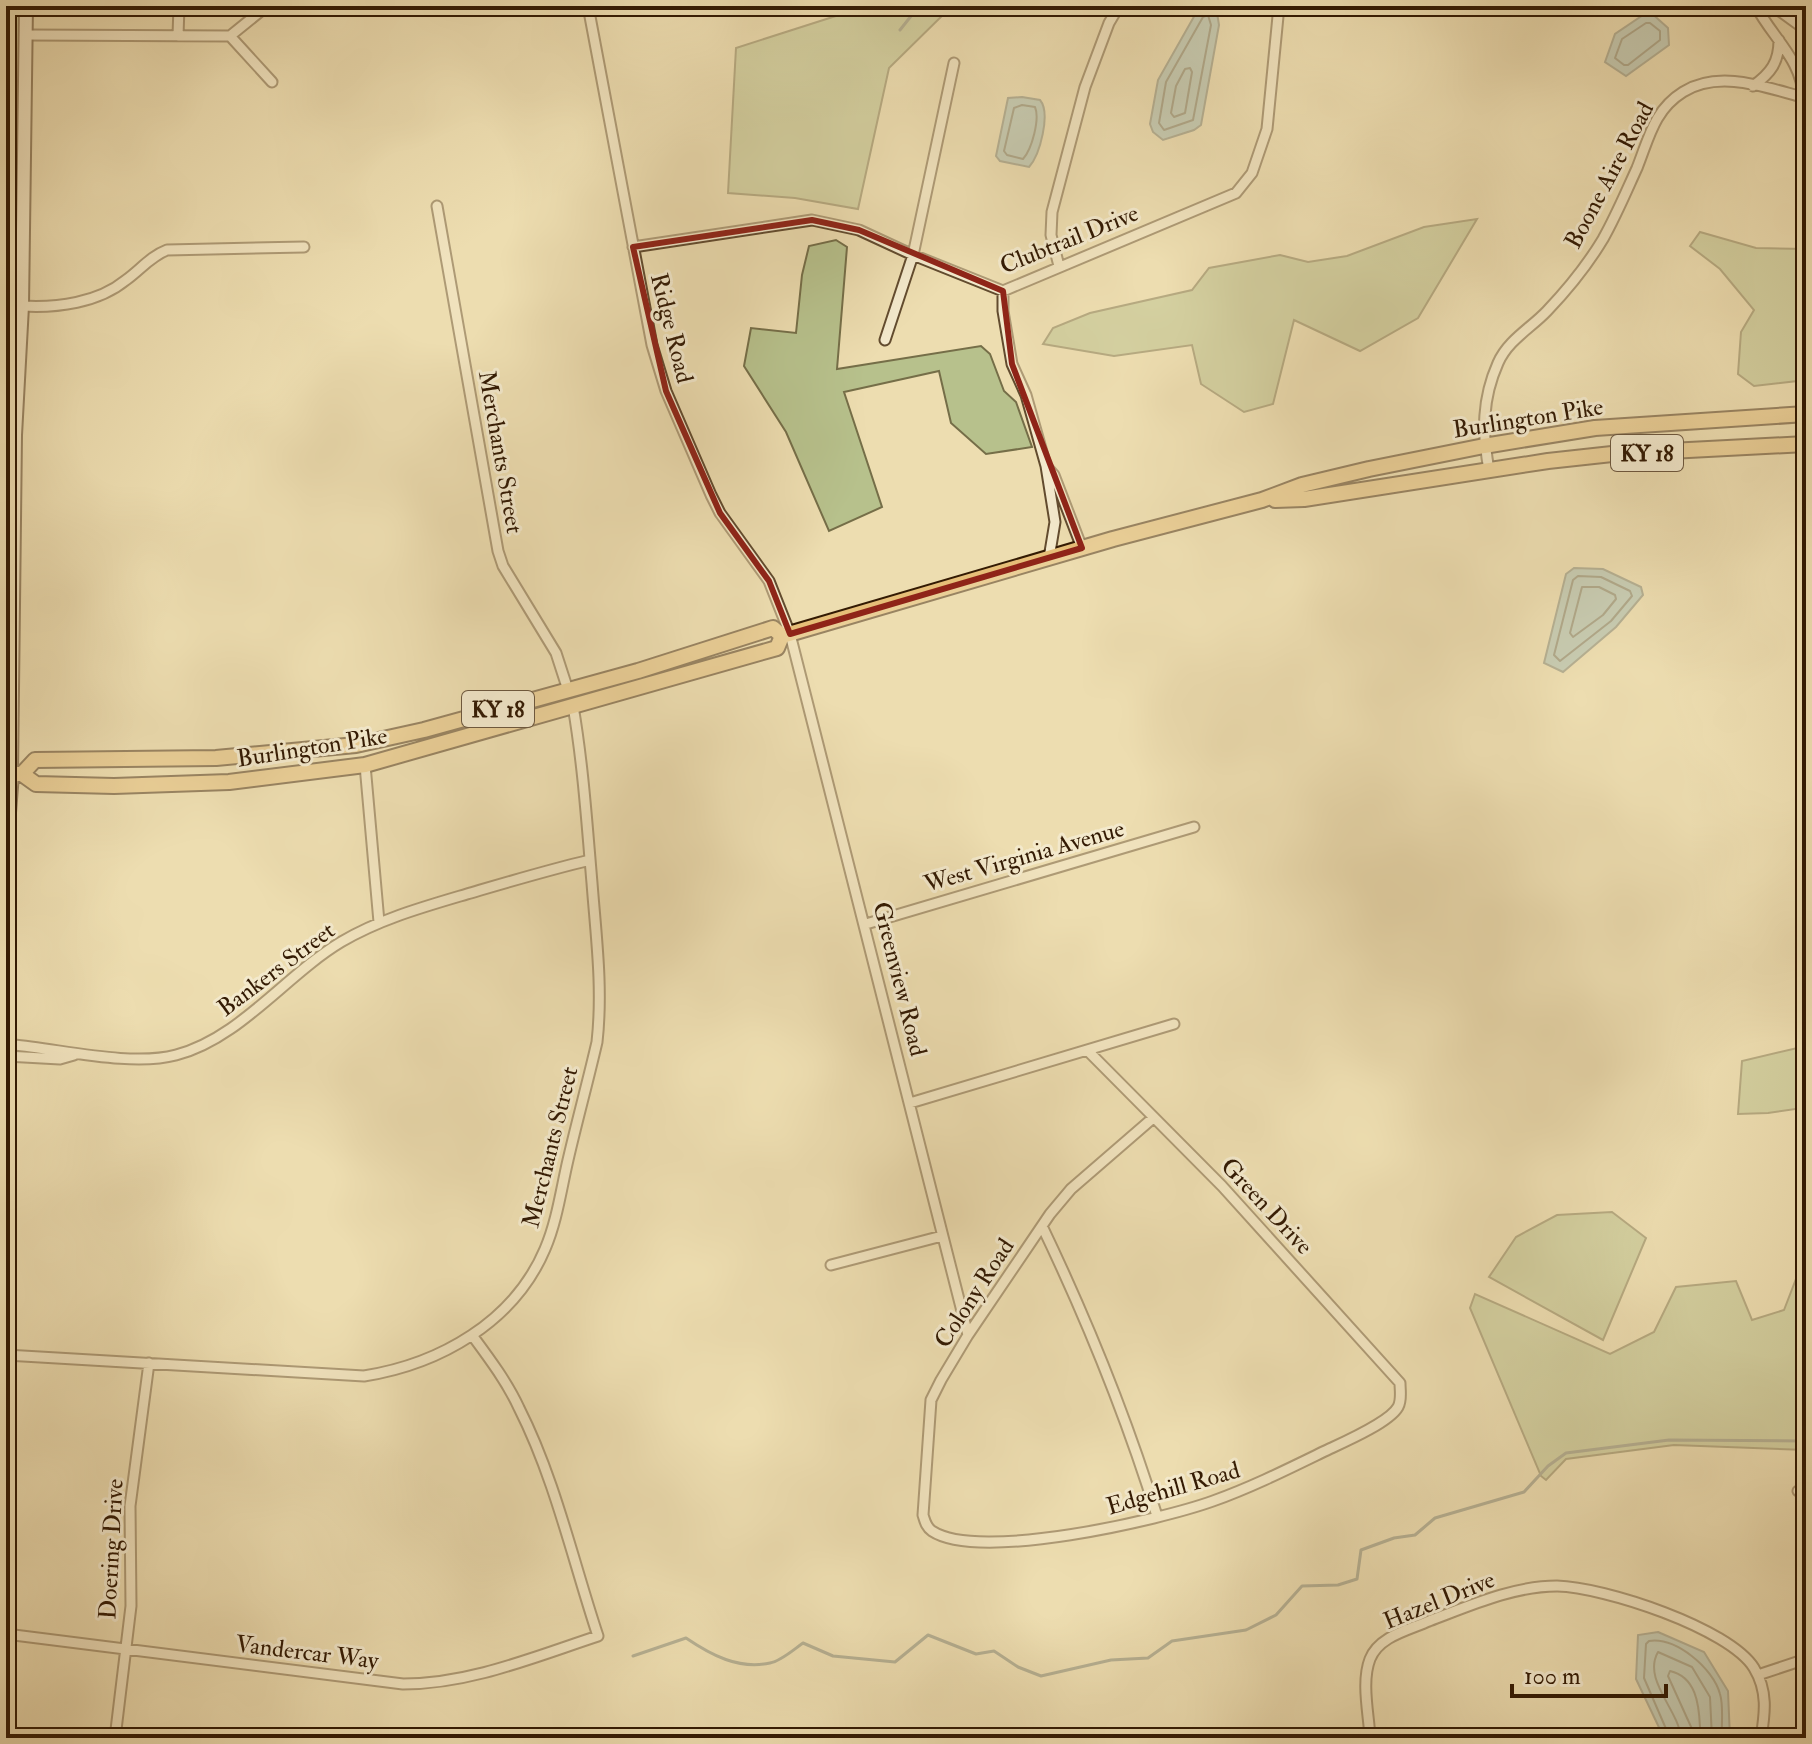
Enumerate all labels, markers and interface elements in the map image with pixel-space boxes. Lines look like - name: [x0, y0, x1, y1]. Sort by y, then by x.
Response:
- street label: Boone Aire Road: [1558, 96, 1661, 254]
- street label: Clubtrail Drive: [995, 198, 1143, 281]
- street label: Ridge Road: [643, 270, 700, 387]
- street label: Merchants Street: [471, 368, 530, 536]
- street label: Burlington Pike: [1451, 391, 1606, 446]
- road number: KY 18: [1611, 435, 1683, 471]
- road number: KY 18: [462, 691, 534, 727]
- street label: Burlington Pike: [235, 720, 390, 775]
- street label: West Virginia Avenue: [919, 813, 1128, 900]
- street label: Greenview Road: [865, 899, 934, 1060]
- street label: Bankers Street: [211, 915, 341, 1024]
- street label: Merchants Street: [515, 1063, 586, 1231]
- street label: Green Drive: [1214, 1151, 1319, 1261]
- street label: Colony Road: [928, 1232, 1021, 1354]
- street label: Edgehill Road: [1103, 1455, 1244, 1522]
- street label: Doering Drive: [92, 1478, 131, 1620]
- street label: Hazel Drive: [1379, 1564, 1499, 1637]
- street label: Vandercar Way: [234, 1628, 381, 1677]
- scale bar: [1512, 1648, 1666, 1698]
- text: 100 m: [1524, 1661, 1581, 1692]

